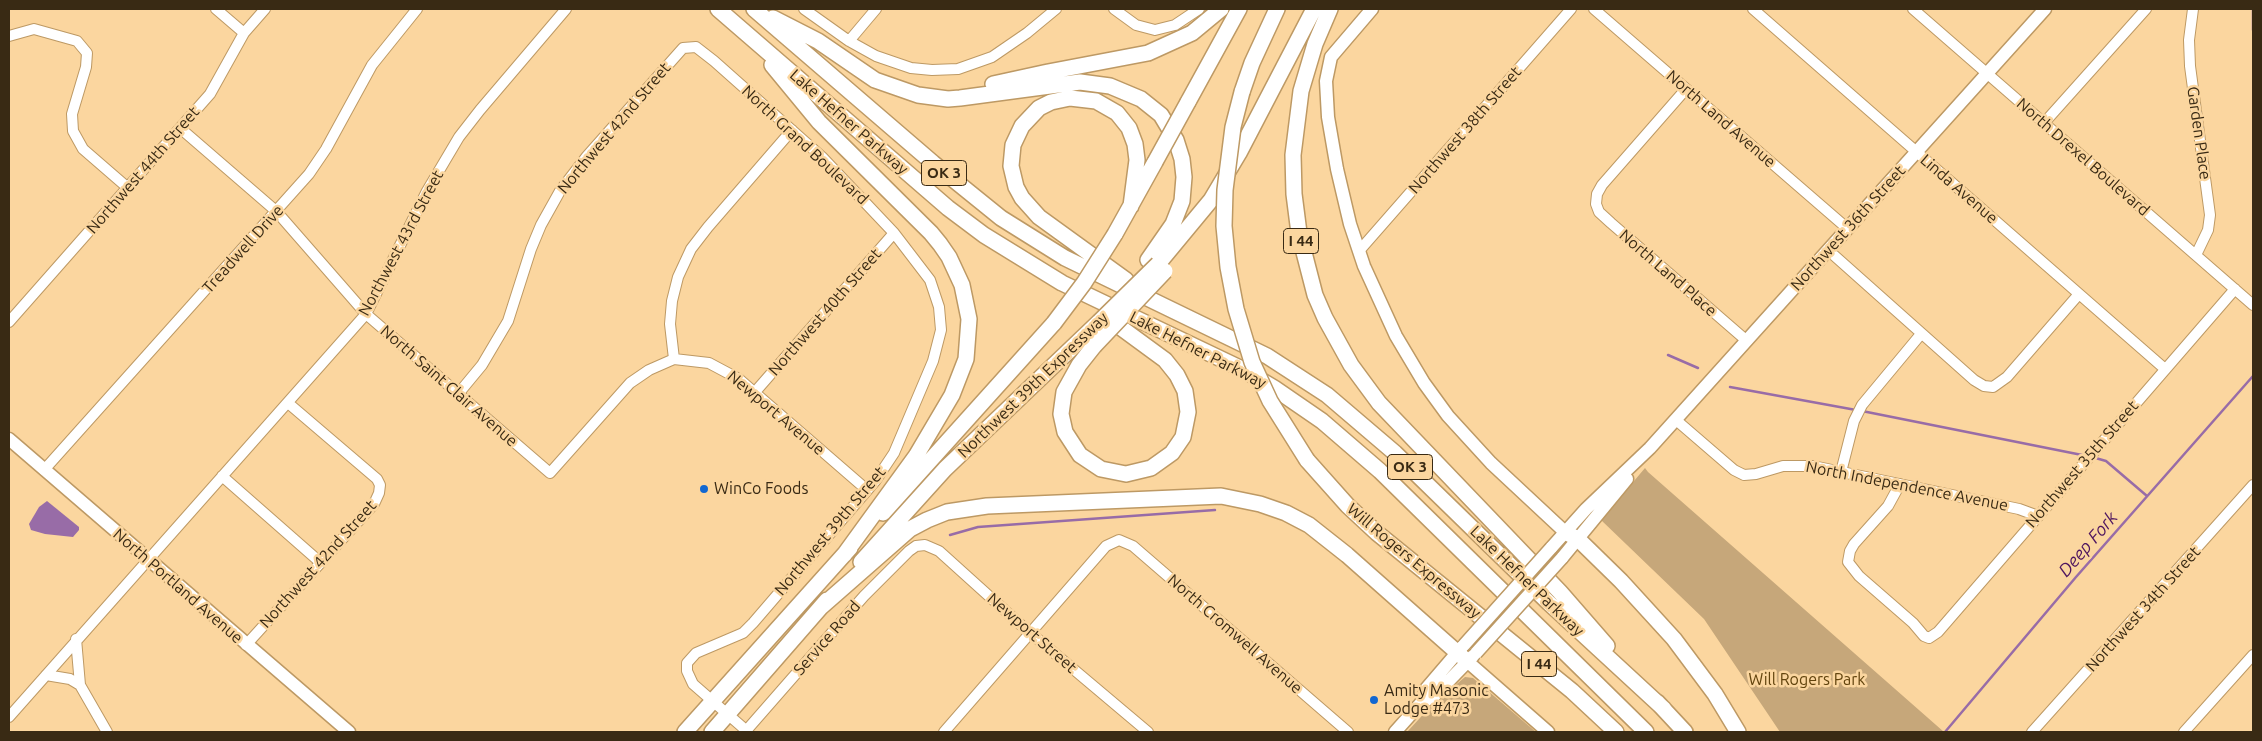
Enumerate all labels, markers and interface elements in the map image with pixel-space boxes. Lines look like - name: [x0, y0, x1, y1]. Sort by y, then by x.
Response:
- street label: Northwest 42nd Street: [554, 59, 674, 197]
- street label: Northwest 38th Street: [1405, 62, 1525, 198]
- street label: Lake Hefner Parkway: [786, 65, 912, 179]
- street label: North Land Avenue: [1662, 66, 1780, 172]
- street label: North Grand Boulevard: [738, 81, 872, 209]
- street label: Garden Place: [2183, 85, 2215, 181]
- street label: North Drexel Boulevard: [2013, 94, 2153, 220]
- street label: Northwest 44th Street: [83, 102, 203, 238]
- street label: Linda Avenue: [1916, 150, 2002, 228]
- road number: OK 3: [922, 160, 966, 186]
- street label: Northwest 36th Street: [1787, 161, 1909, 295]
- street label: Northwest 43rd Street: [354, 167, 448, 319]
- street label: Treadwell Drive: [198, 201, 288, 297]
- street label: North Land Place: [1615, 225, 1721, 321]
- road number: I 44: [1284, 228, 1318, 254]
- street label: Northwest 40th Street: [765, 244, 885, 380]
- street label: Lake Hefner Parkway: [1127, 307, 1269, 393]
- street label: Northwest 39th Expressway: [954, 308, 1112, 462]
- street label: North Saint Clair Avenue: [377, 321, 521, 451]
- street label: Newport Avenue: [723, 367, 829, 459]
- street label: Northwest 35th Street: [2022, 396, 2142, 532]
- road number: OK 3: [1388, 454, 1432, 480]
- street label: North Independence Avenue: [1804, 457, 2010, 515]
- street label: Northwest 39th Street: [771, 463, 889, 599]
- place label: WinCo Foods: [714, 479, 808, 499]
- marker: WinCo Foods: [698, 483, 710, 495]
- street label: Northwest 42nd Street: [256, 496, 380, 632]
- street label: Will Rogers Expressway: [1343, 499, 1485, 623]
- water label: Deep Fork: [2054, 507, 2122, 581]
- street label: Lake Hefner Parkway: [1466, 522, 1588, 640]
- street label: North Portland Avenue: [109, 524, 247, 648]
- street label: Northwest 34th Street: [2082, 542, 2204, 676]
- street label: North Cromwell Avenue: [1164, 570, 1306, 698]
- street label: Newport Street: [983, 589, 1081, 677]
- street label: Service Road: [790, 597, 864, 679]
- road number: I 44: [1522, 652, 1556, 676]
- park label: Will Rogers Park: [1749, 670, 1865, 690]
- place label: Amity Masonic Lodge #473: [1384, 681, 1489, 719]
- marker: Amity Masonic Lodge #473: [1368, 694, 1380, 706]

